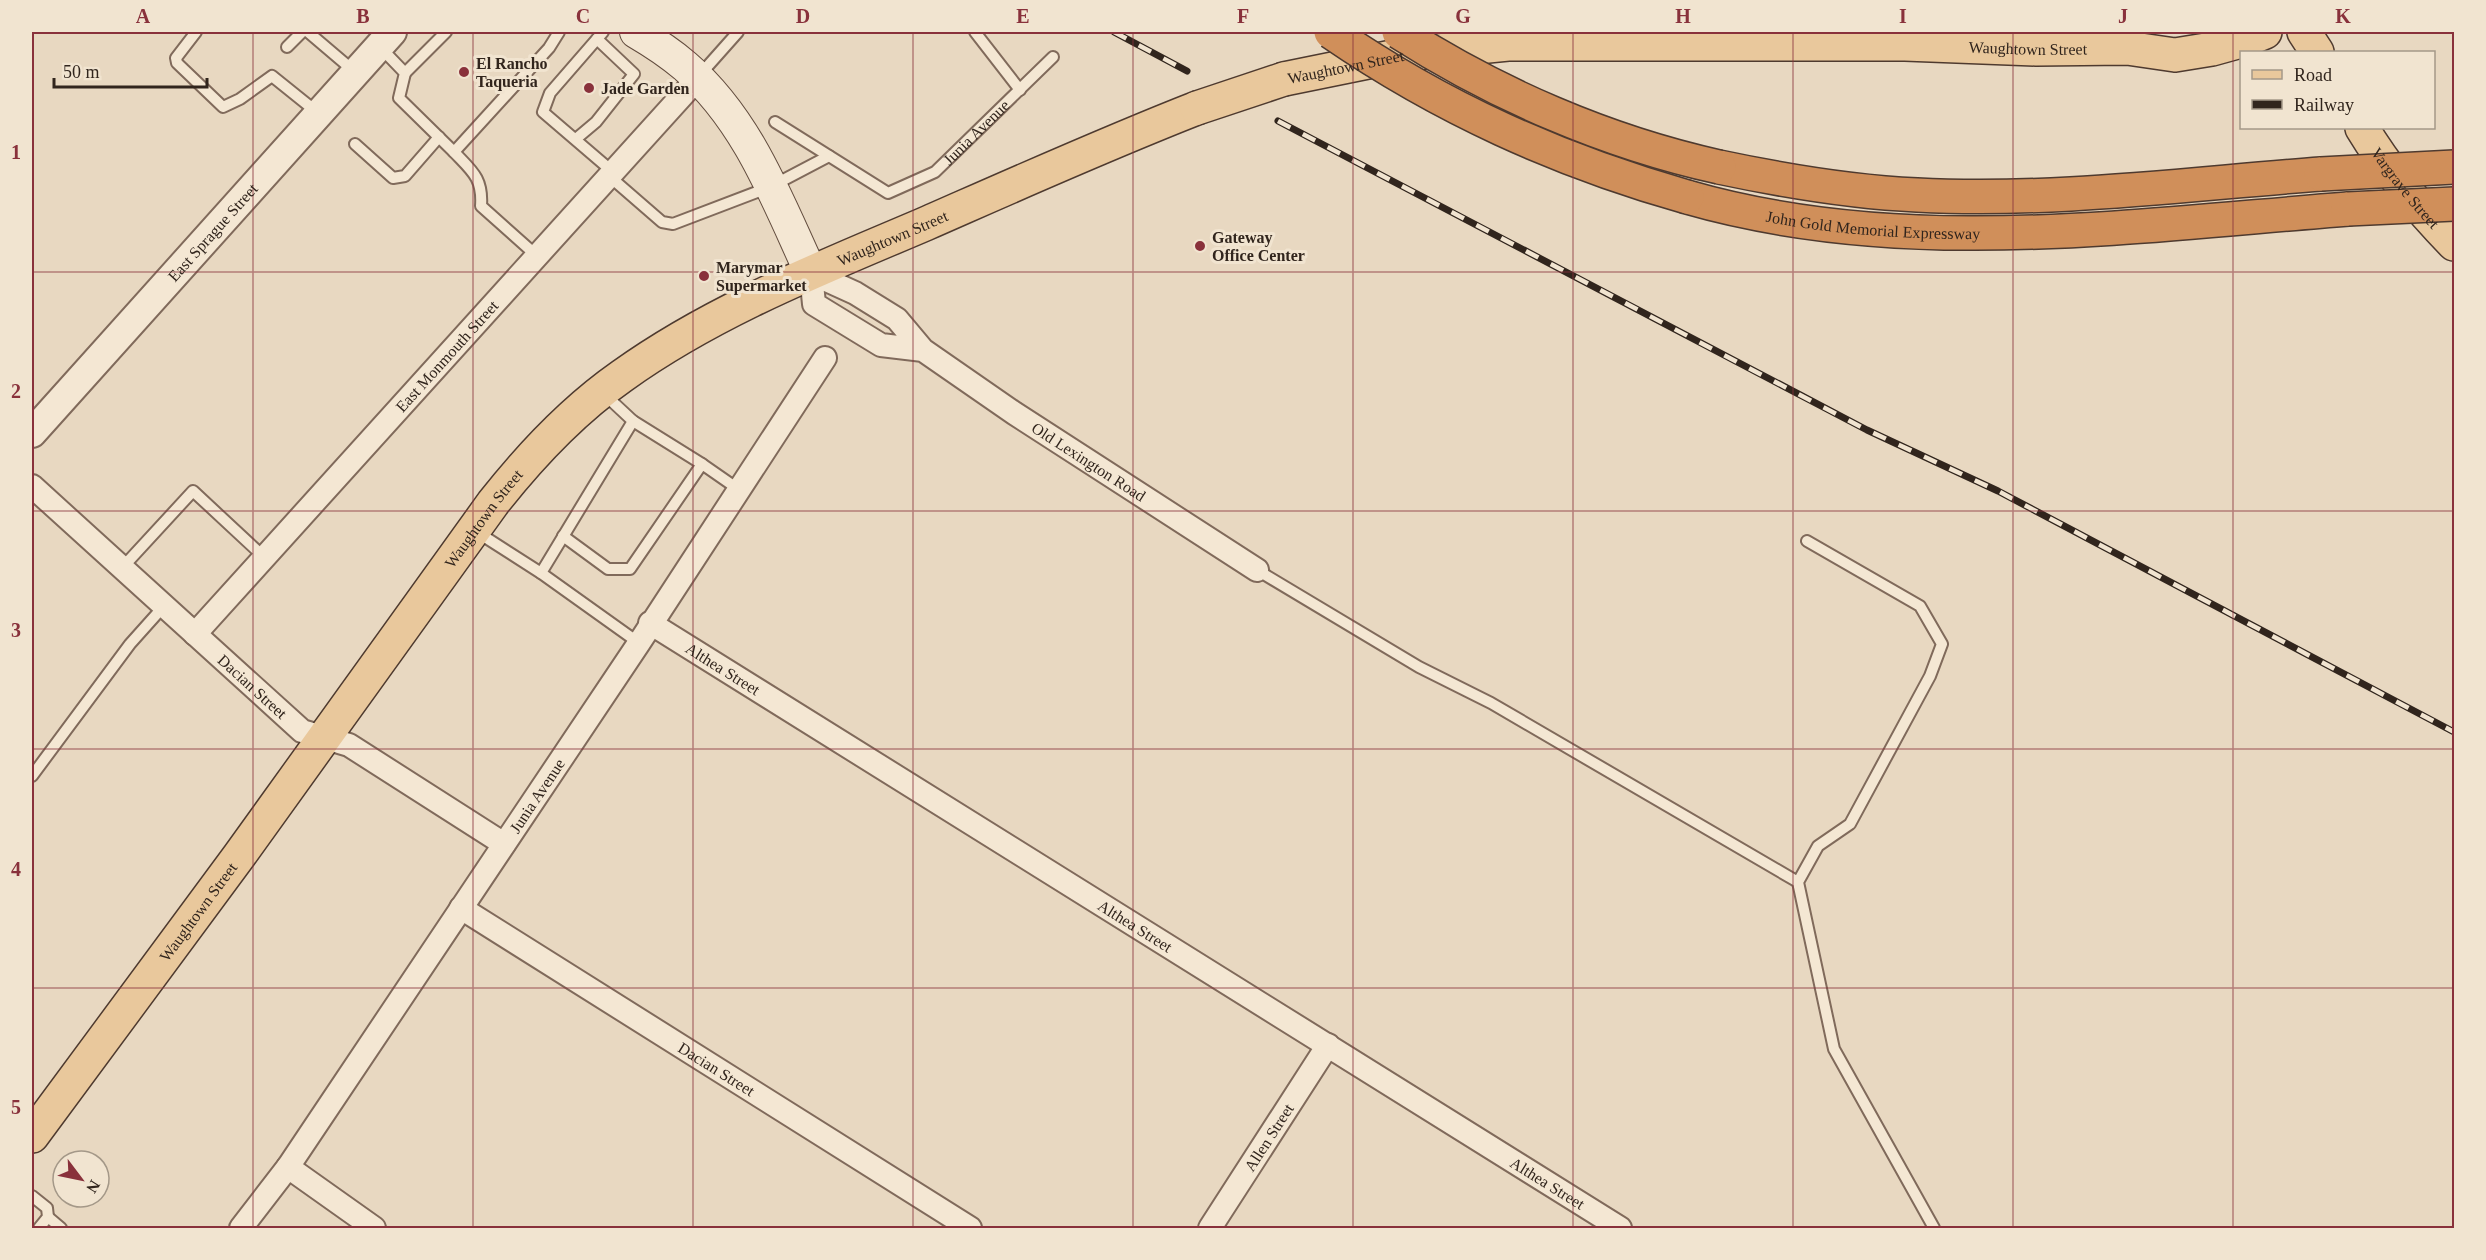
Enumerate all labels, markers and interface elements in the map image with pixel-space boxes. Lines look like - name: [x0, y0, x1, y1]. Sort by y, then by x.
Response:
- text: A: [136, 5, 151, 27]
- text: B: [356, 5, 370, 27]
- text: C: [576, 5, 590, 27]
- text: D: [796, 5, 810, 27]
- text: E: [1016, 5, 1030, 27]
- text: F: [1237, 5, 1249, 27]
- text: G: [1455, 5, 1471, 27]
- text: H: [1675, 5, 1691, 27]
- text: I: [1899, 5, 1907, 27]
- text: J: [2118, 5, 2128, 27]
- text: K: [2335, 5, 2351, 27]
- street label: Waughtown Street: [1968, 38, 2088, 58]
- street label: Waughtown Street: [1286, 47, 1406, 87]
- scale bar: [54, 51, 207, 89]
- legend: [2240, 51, 2435, 129]
- place label: El Rancho Taqueria: [476, 55, 548, 91]
- text: 50 m: [63, 62, 100, 82]
- marker: El Rancho Taqueria: [457, 65, 471, 79]
- text: Road: [2294, 65, 2332, 85]
- place label: Jade Garden: [601, 80, 690, 97]
- marker: Jade Garden: [582, 81, 596, 95]
- text: Railway: [2294, 95, 2354, 115]
- street label: Junia Avenue: [940, 97, 1013, 168]
- text: 1: [11, 141, 21, 163]
- street label: Vargrave Street: [2368, 144, 2443, 232]
- street label: East Sprague Street: [165, 180, 261, 285]
- street label: Waughtown Street: [835, 207, 951, 269]
- street label: John Gold Memorial Expressway: [1765, 208, 1980, 243]
- place label: Gateway Office Center: [1212, 229, 1305, 264]
- marker: Gateway Office Center: [1193, 239, 1207, 253]
- place label: Marymar Supermarket: [716, 259, 807, 295]
- marker: Marymar Supermarket: [697, 269, 711, 283]
- street label: East Monmouth Street: [392, 297, 502, 415]
- text: 2: [11, 380, 21, 402]
- street label: Old Lexington Road: [1029, 419, 1148, 505]
- street label: Waughtown Street: [441, 466, 526, 571]
- text: 3: [11, 619, 21, 641]
- street label: Althea Street: [683, 639, 763, 699]
- street label: Dacian Street: [215, 651, 291, 722]
- street label: Junia Avenue: [506, 756, 568, 836]
- text: 4: [11, 858, 21, 880]
- street label: Waughtown Street: [156, 859, 241, 965]
- street label: Althea Street: [1095, 897, 1176, 956]
- street label: Dacian Street: [675, 1039, 758, 1100]
- text: 5: [11, 1096, 21, 1118]
- street label: Allen Street: [1241, 1100, 1297, 1174]
- north arrow: [51, 1149, 111, 1209]
- street label: Althea Street: [1507, 1154, 1588, 1213]
- text: N: [83, 1177, 104, 1196]

